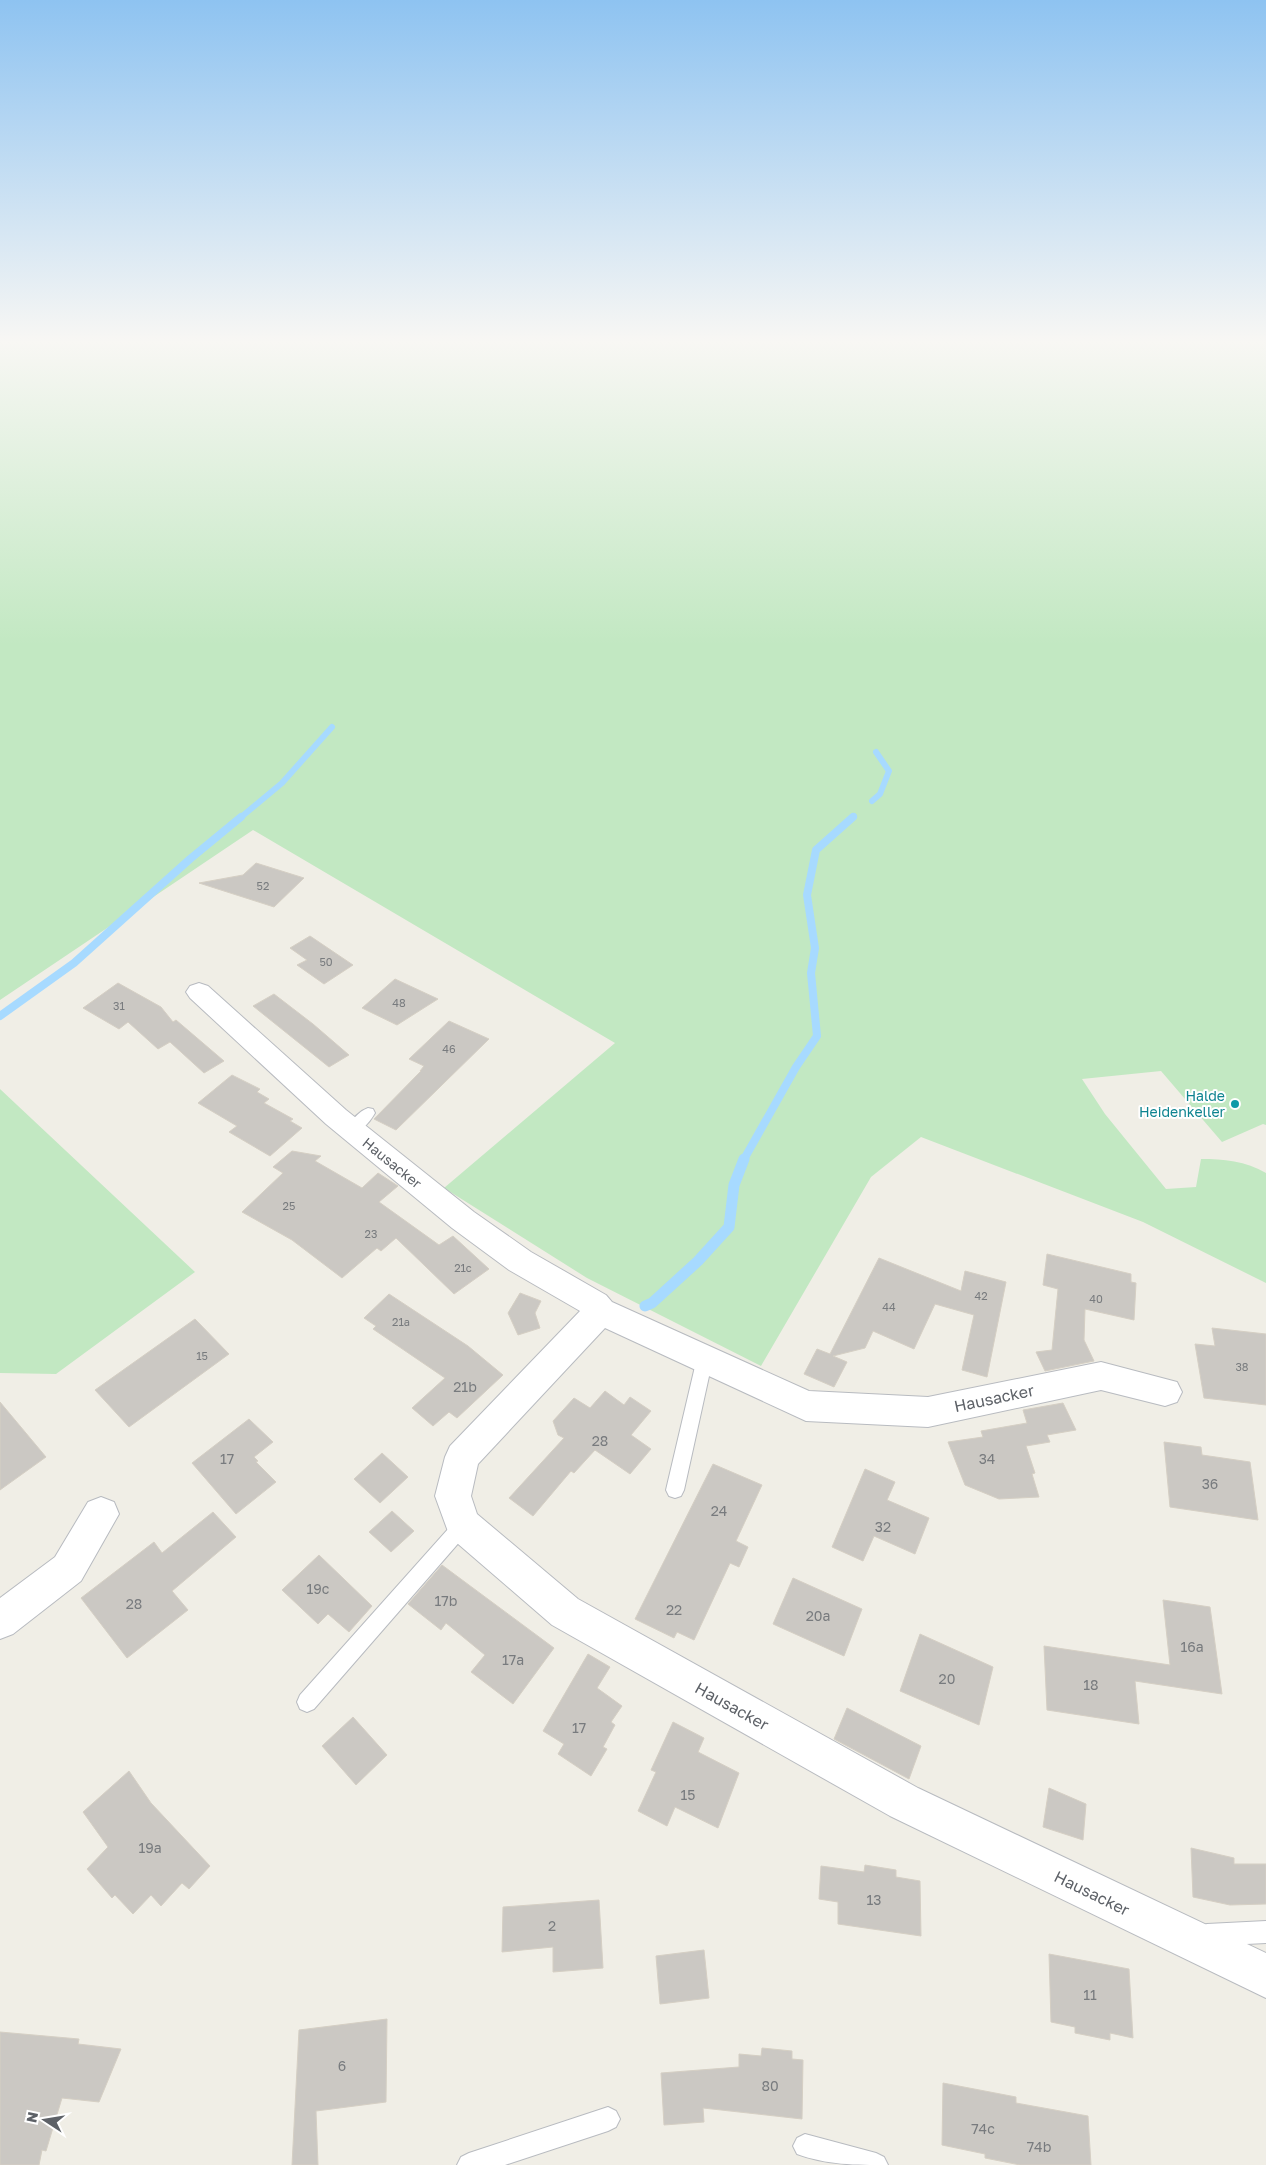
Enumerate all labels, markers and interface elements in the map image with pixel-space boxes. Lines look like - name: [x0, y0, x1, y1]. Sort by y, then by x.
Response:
- house number: 52: [257, 879, 269, 892]
- house number: 50: [319, 955, 333, 968]
- house number: 48: [392, 996, 406, 1009]
- house number: 31: [113, 999, 125, 1012]
- house number: 46: [442, 1042, 456, 1055]
- place label: Halde Heidenkeller: [1139, 1087, 1226, 1120]
- marker: Halde Heidenkeller: [1229, 1098, 1241, 1110]
- street label: Hausacker: [359, 1134, 426, 1192]
- house number: 25: [283, 1199, 295, 1212]
- house number: 23: [365, 1227, 377, 1240]
- house number: 21c: [454, 1261, 472, 1274]
- house number: 42: [974, 1289, 988, 1302]
- house number: 40: [1089, 1292, 1103, 1305]
- house number: 44: [882, 1300, 896, 1313]
- house number: 21a: [392, 1315, 410, 1328]
- house number: 15: [196, 1349, 208, 1362]
- house number: 38: [1235, 1360, 1249, 1373]
- house number: 21b: [453, 1378, 477, 1395]
- street label: Hausacker: [952, 1380, 1036, 1416]
- house number: 28: [592, 1432, 608, 1449]
- house number: 17: [220, 1450, 234, 1467]
- house number: 34: [979, 1450, 995, 1467]
- house number: 36: [1202, 1475, 1218, 1492]
- house number: 24: [711, 1502, 727, 1519]
- house number: 32: [875, 1518, 891, 1535]
- house number: 19c: [307, 1580, 330, 1597]
- house number: 17b: [435, 1592, 457, 1609]
- house number: 28: [126, 1595, 142, 1612]
- house number: 22: [666, 1601, 682, 1618]
- house number: 20a: [806, 1607, 830, 1624]
- house number: 16a: [1180, 1638, 1204, 1655]
- house number: 17a: [502, 1651, 524, 1668]
- house number: 20: [939, 1670, 955, 1687]
- house number: 18: [1083, 1676, 1099, 1693]
- street label: Hausacker: [692, 1678, 772, 1734]
- house number: 17: [572, 1719, 586, 1736]
- house number: 15: [681, 1786, 695, 1803]
- house number: 19a: [138, 1839, 162, 1856]
- street label: Hausacker: [1051, 1866, 1133, 1920]
- house number: 13: [867, 1891, 881, 1908]
- house number: 2: [548, 1917, 556, 1934]
- house number: 11: [1083, 1986, 1097, 2003]
- house number: 6: [338, 2057, 346, 2074]
- house number: 80: [761, 2077, 779, 2094]
- north arrow: [20, 2095, 70, 2145]
- text: N: [22, 2110, 41, 2124]
- house number: 74c: [971, 2120, 995, 2137]
- house number: 74b: [1027, 2138, 1051, 2155]

